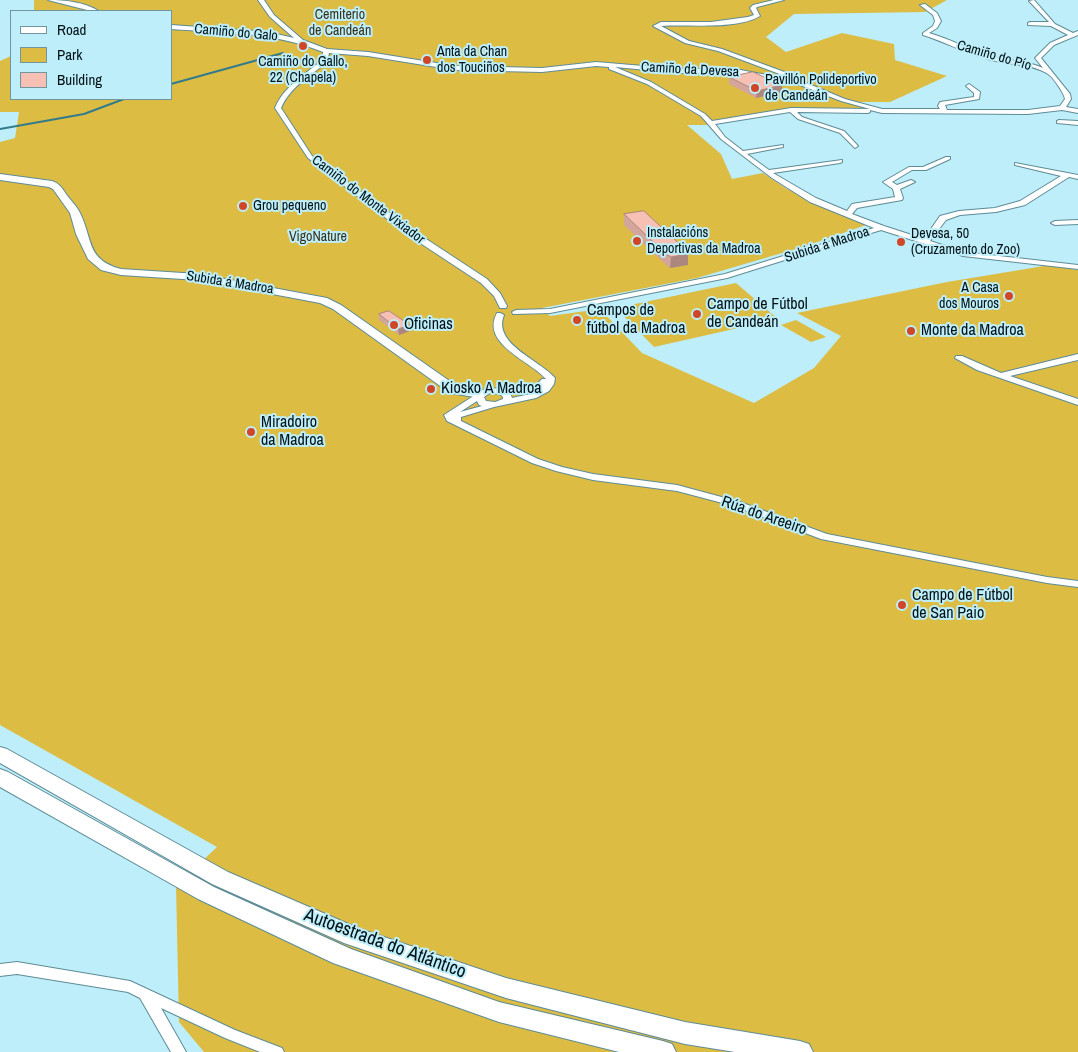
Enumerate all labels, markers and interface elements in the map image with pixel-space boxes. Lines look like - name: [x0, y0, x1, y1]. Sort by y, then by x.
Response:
- park label: Cemiterio de Candeán: [309, 7, 371, 40]
- legend: [10, 10, 172, 100]
- text: Road: [57, 19, 86, 40]
- street label: Camiño do Galo: [194, 21, 278, 45]
- street label: Camiño do Pío: [955, 37, 1033, 75]
- marker: Camiño do Gallo, 22 (Chapela): [297, 40, 309, 52]
- text: Park: [57, 44, 82, 65]
- place label: Anta da Chan dos Touciños: [437, 44, 507, 76]
- place label: Camiño do Gallo, 22 (Chapela): [258, 54, 348, 86]
- marker: Anta da Chan dos Touciños: [421, 54, 433, 66]
- street label: Camiño da Devesa: [640, 59, 740, 81]
- text: Building: [57, 69, 102, 90]
- place label: Pavillón Polideportivo de Candeán: [765, 72, 877, 104]
- marker: Pavillón Polideportivo de Candeán: [749, 82, 761, 94]
- street label: Camiño do Monte Vixiador: [308, 152, 428, 248]
- place label: Grou pequeno: [253, 198, 326, 214]
- marker: Grou pequeno: [237, 200, 249, 212]
- street label: Subida á Madroa: [783, 223, 871, 267]
- place label: Instalacións Deportivas da Madroa: [647, 225, 761, 258]
- place label: Devesa, 50 (Cruzamento do Zoo): [911, 226, 1020, 258]
- park label: VigoNature: [289, 229, 347, 245]
- marker: Instalacións Deportivas da Madroa: [631, 235, 643, 247]
- marker: Devesa, 50 (Cruzamento do Zoo): [895, 236, 907, 248]
- street label: Subida á Madroa: [185, 268, 275, 298]
- place label: A Casa dos Mouros: [939, 280, 999, 312]
- marker: A Casa dos Mouros: [1003, 290, 1015, 302]
- place label: Campo de Fútbol de Candeán: [707, 295, 808, 333]
- place label: Campos de fútbol da Madroa: [587, 301, 685, 339]
- marker: Campo de Fútbol de Candeán: [691, 308, 703, 320]
- marker: Campos de fútbol da Madroa: [571, 314, 583, 326]
- place label: Oficinas: [404, 315, 453, 335]
- marker: Oficinas: [388, 319, 400, 331]
- place label: Monte da Madroa: [921, 321, 1024, 341]
- marker: Monte da Madroa: [905, 325, 917, 337]
- place label: Kiosko A Madroa: [441, 379, 542, 399]
- marker: Kiosko A Madroa: [425, 383, 437, 395]
- place label: Miradoiro da Madroa: [261, 413, 324, 451]
- marker: Miradoiro da Madroa: [245, 426, 257, 438]
- street label: Rúa do Areeiro: [719, 492, 809, 540]
- place label: Campo de Fútbol de San Paio: [912, 586, 1013, 624]
- marker: Campo de Fútbol de San Paio: [896, 599, 908, 611]
- street label: Autoestrada do Atlántico: [301, 904, 469, 984]

